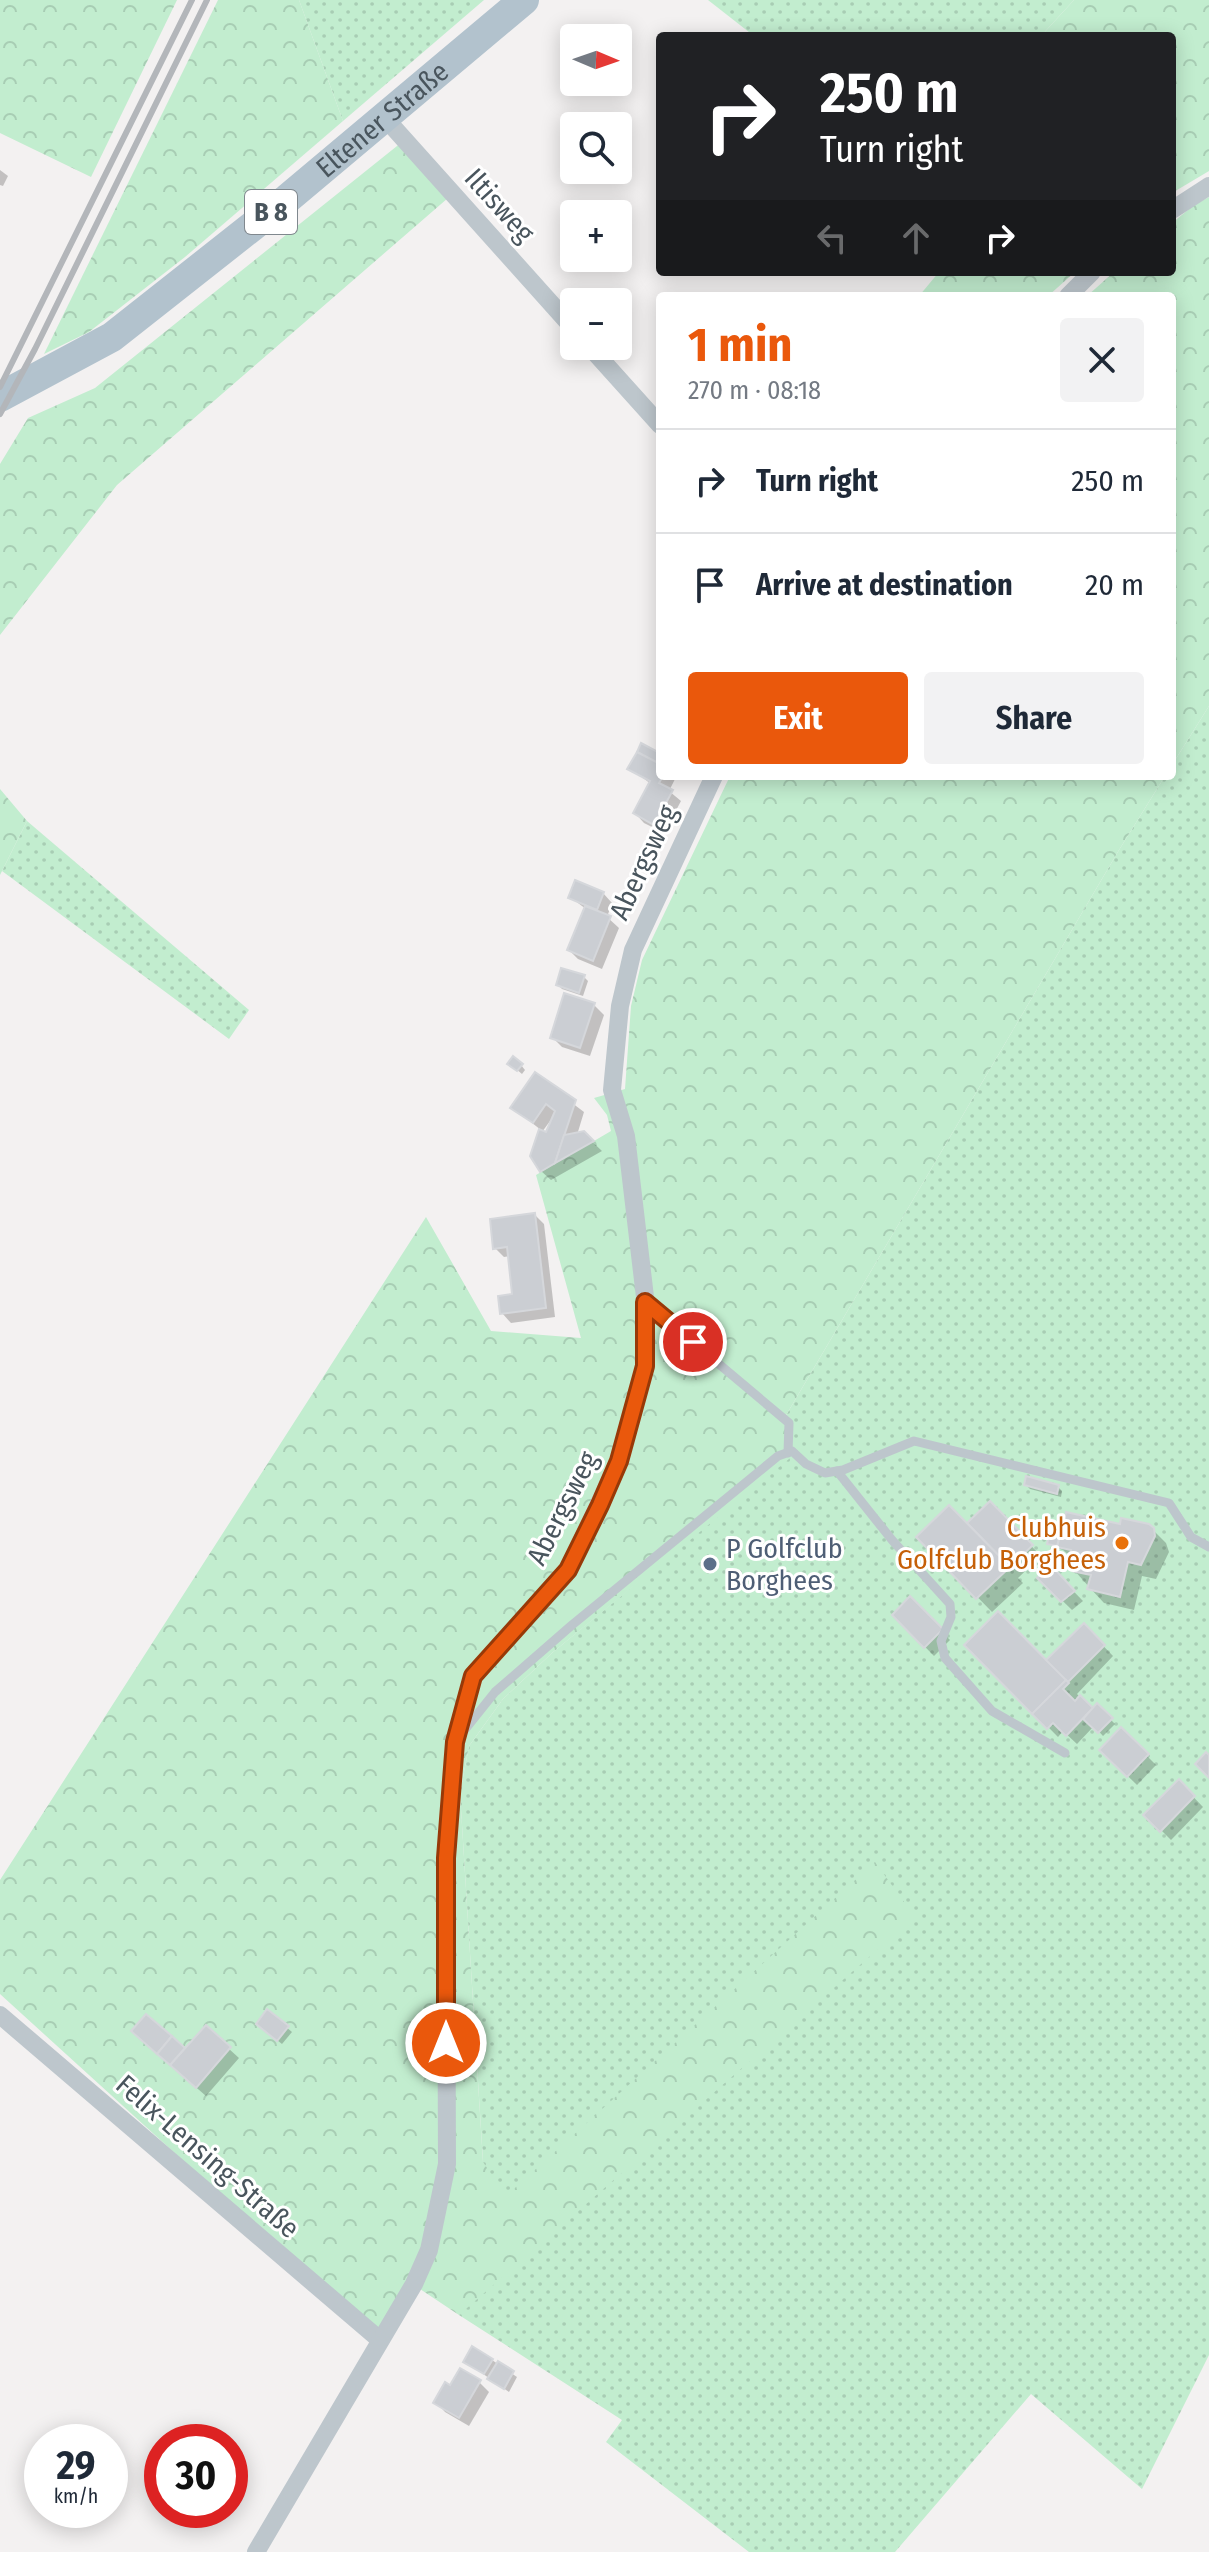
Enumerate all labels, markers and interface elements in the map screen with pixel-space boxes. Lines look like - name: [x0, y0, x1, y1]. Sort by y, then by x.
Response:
- north arrow: [560, 24, 632, 96]
- map controls: [560, 24, 632, 360]
- street label: Eltener Straße: [310, 55, 455, 184]
- text: 250 m: [820, 60, 958, 127]
- icon: right: [688, 64, 792, 168]
- button: search: [560, 112, 632, 184]
- text: Turn right: [820, 128, 963, 172]
- street label: Iltisweg: [458, 162, 542, 250]
- road number: B 8: [245, 190, 297, 234]
- button: +: [560, 200, 632, 272]
- icon: left: [810, 216, 854, 260]
- icon: ahead: [894, 216, 938, 260]
- icon: right: [978, 216, 1022, 260]
- button: −: [560, 288, 632, 360]
- text: 1 min: [688, 316, 793, 374]
- button: close: [1060, 318, 1144, 402]
- text: 270 m · 08:18: [688, 375, 821, 406]
- icon: right: [688, 459, 732, 503]
- text: Turn right: [756, 463, 878, 499]
- text: 250 m: [1071, 463, 1144, 499]
- icon: arrive: [688, 563, 732, 607]
- text: Arrive at destination: [756, 567, 1013, 603]
- text: 20 m: [1085, 567, 1144, 603]
- button: Exit: [688, 672, 908, 764]
- button: Share: [924, 672, 1144, 764]
- street label: Abergsweg: [603, 799, 685, 925]
- pin: [659, 1308, 727, 1376]
- icon: arrive: [671, 1320, 715, 1364]
- street label: Abergsweg: [520, 1445, 605, 1570]
- place label: Clubhuis Golfclub Borghees: [897, 1511, 1106, 1576]
- place label: P Golfclub Borghees: [726, 1532, 843, 1597]
- marker: Clubhuis Golfclub Borghees: [1113, 1534, 1131, 1552]
- marker: P Golfclub Borghees: [701, 1555, 719, 1573]
- position arrow: [404, 2001, 488, 2085]
- street label: Felix-Lensing-Straße: [109, 2068, 306, 2245]
- speed limit sign: 30: [144, 2424, 248, 2528]
- text: 29: [56, 2442, 95, 2490]
- text: km/h: [54, 2484, 98, 2508]

